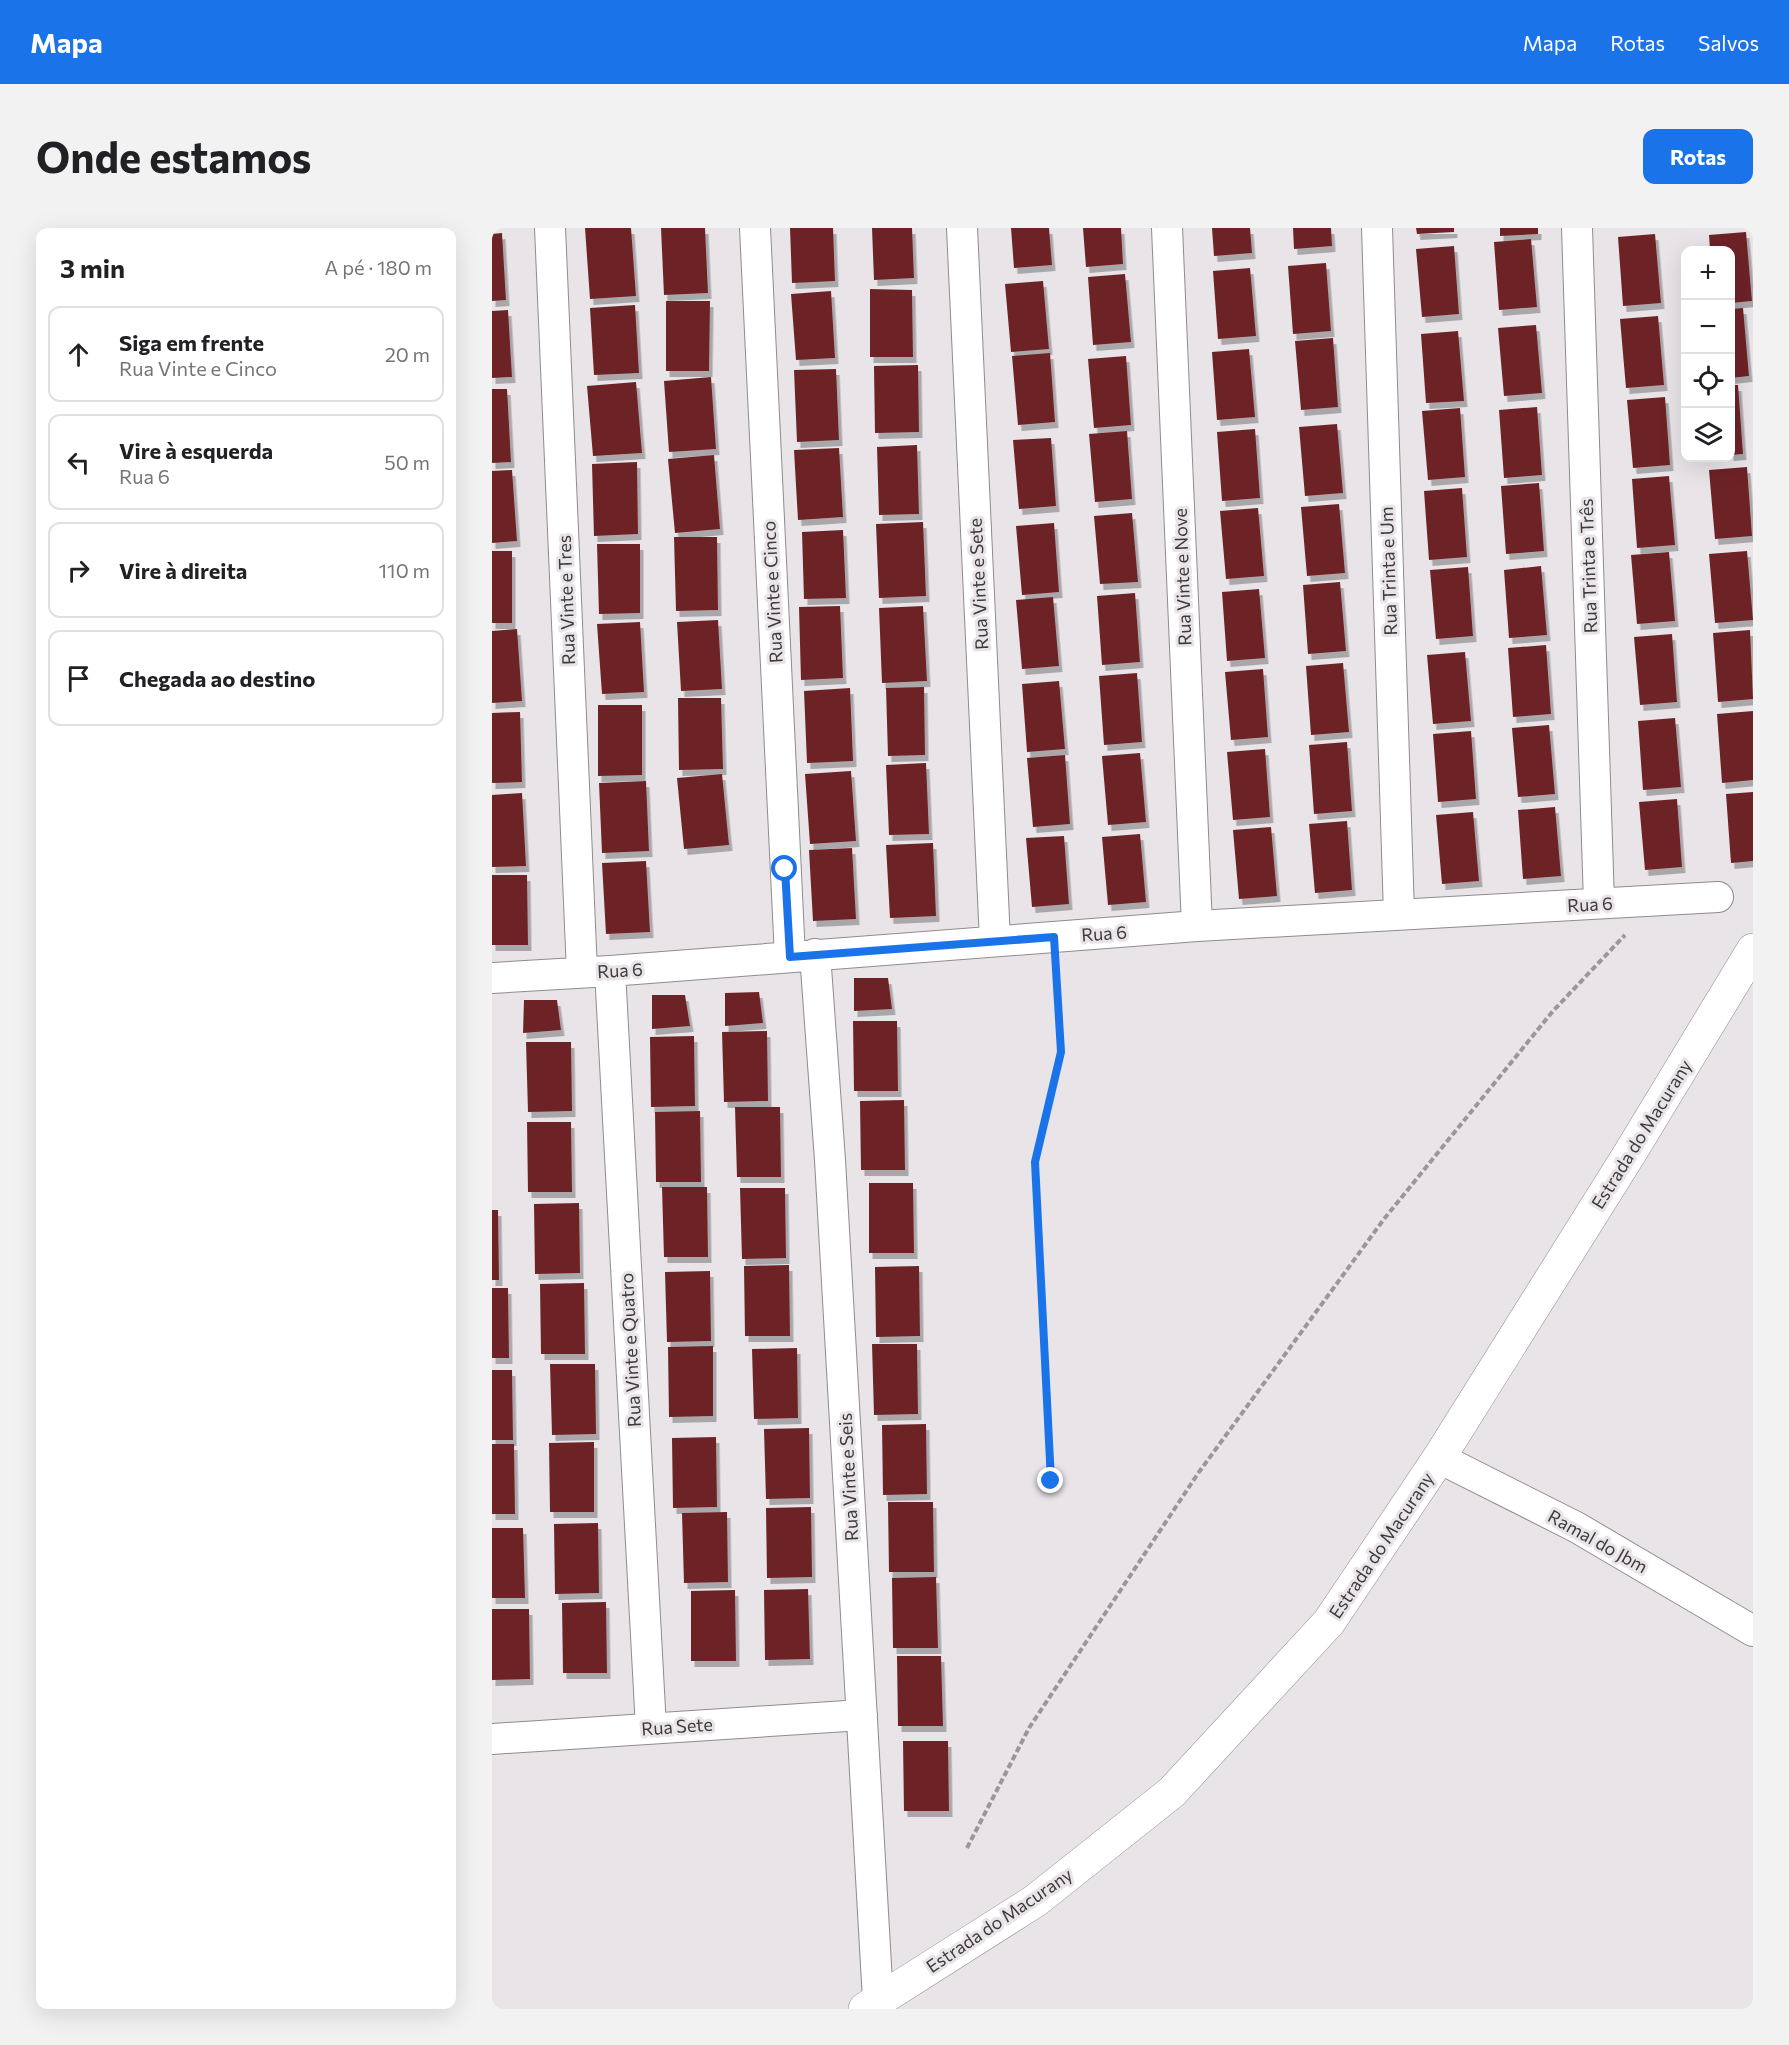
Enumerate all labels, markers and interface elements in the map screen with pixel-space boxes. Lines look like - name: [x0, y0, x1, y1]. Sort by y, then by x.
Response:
- text: Mapa: [30, 25, 103, 59]
- text: Mapa: [1523, 30, 1577, 55]
- text: Rotas: [1610, 30, 1665, 55]
- text: Salvos: [1698, 30, 1759, 55]
- button: Rotas: [1643, 129, 1753, 184]
- text: Onde estamos: [36, 130, 311, 182]
- map controls: [1681, 246, 1735, 462]
- button: +: [1681, 246, 1735, 300]
- text: 3 min: [60, 252, 125, 283]
- text: A pé · 180 m: [325, 255, 432, 279]
- button: −: [1681, 300, 1735, 354]
- text: Siga em frente: [119, 329, 264, 356]
- icon: ahead: [62, 338, 95, 371]
- text: 20 m: [385, 342, 430, 366]
- button: locate: [1681, 354, 1735, 408]
- text: Rua Vinte e Cinco: [119, 356, 277, 380]
- button: layers: [1681, 408, 1735, 462]
- text: Vire à esquerda: [119, 437, 273, 464]
- icon: left: [62, 446, 95, 479]
- text: 50 m: [384, 450, 430, 474]
- text: Rua 6: [119, 464, 170, 488]
- street label: Rua Trinta e Três: [1575, 498, 1601, 634]
- street label: Rua Trinta e Um: [1375, 506, 1401, 636]
- street label: Rua Vinte e Nove: [1169, 508, 1195, 646]
- street label: Rua Vinte e Sete: [964, 518, 992, 650]
- street label: Rua Vinte e Cinco: [757, 520, 787, 664]
- street label: Rua Vinte e Tres: [553, 535, 579, 665]
- icon: right: [62, 554, 95, 587]
- text: Vire à direita: [119, 557, 247, 584]
- text: 110 m: [379, 558, 430, 582]
- icon: arrive: [62, 662, 95, 695]
- text: Chegada ao destino: [119, 665, 315, 692]
- route start: [771, 855, 797, 881]
- street label: Rua 6: [1567, 892, 1613, 916]
- street label: Rua 6: [1080, 920, 1128, 946]
- street label: Rua 6: [597, 958, 643, 982]
- street label: Estrada do Macurany: [1586, 1055, 1696, 1213]
- street label: Rua Vinte e Quatro: [615, 1272, 645, 1428]
- street label: Rua Vinte e Seis: [834, 1412, 862, 1542]
- route end: [1037, 1467, 1063, 1493]
- street label: Estrada do Macurany: [1324, 1468, 1438, 1622]
- street label: Ramal do Jbm: [1544, 1505, 1652, 1577]
- street label: Rua Sete: [641, 1713, 713, 1739]
- street label: Estrada do Macurany: [922, 1863, 1076, 1977]

